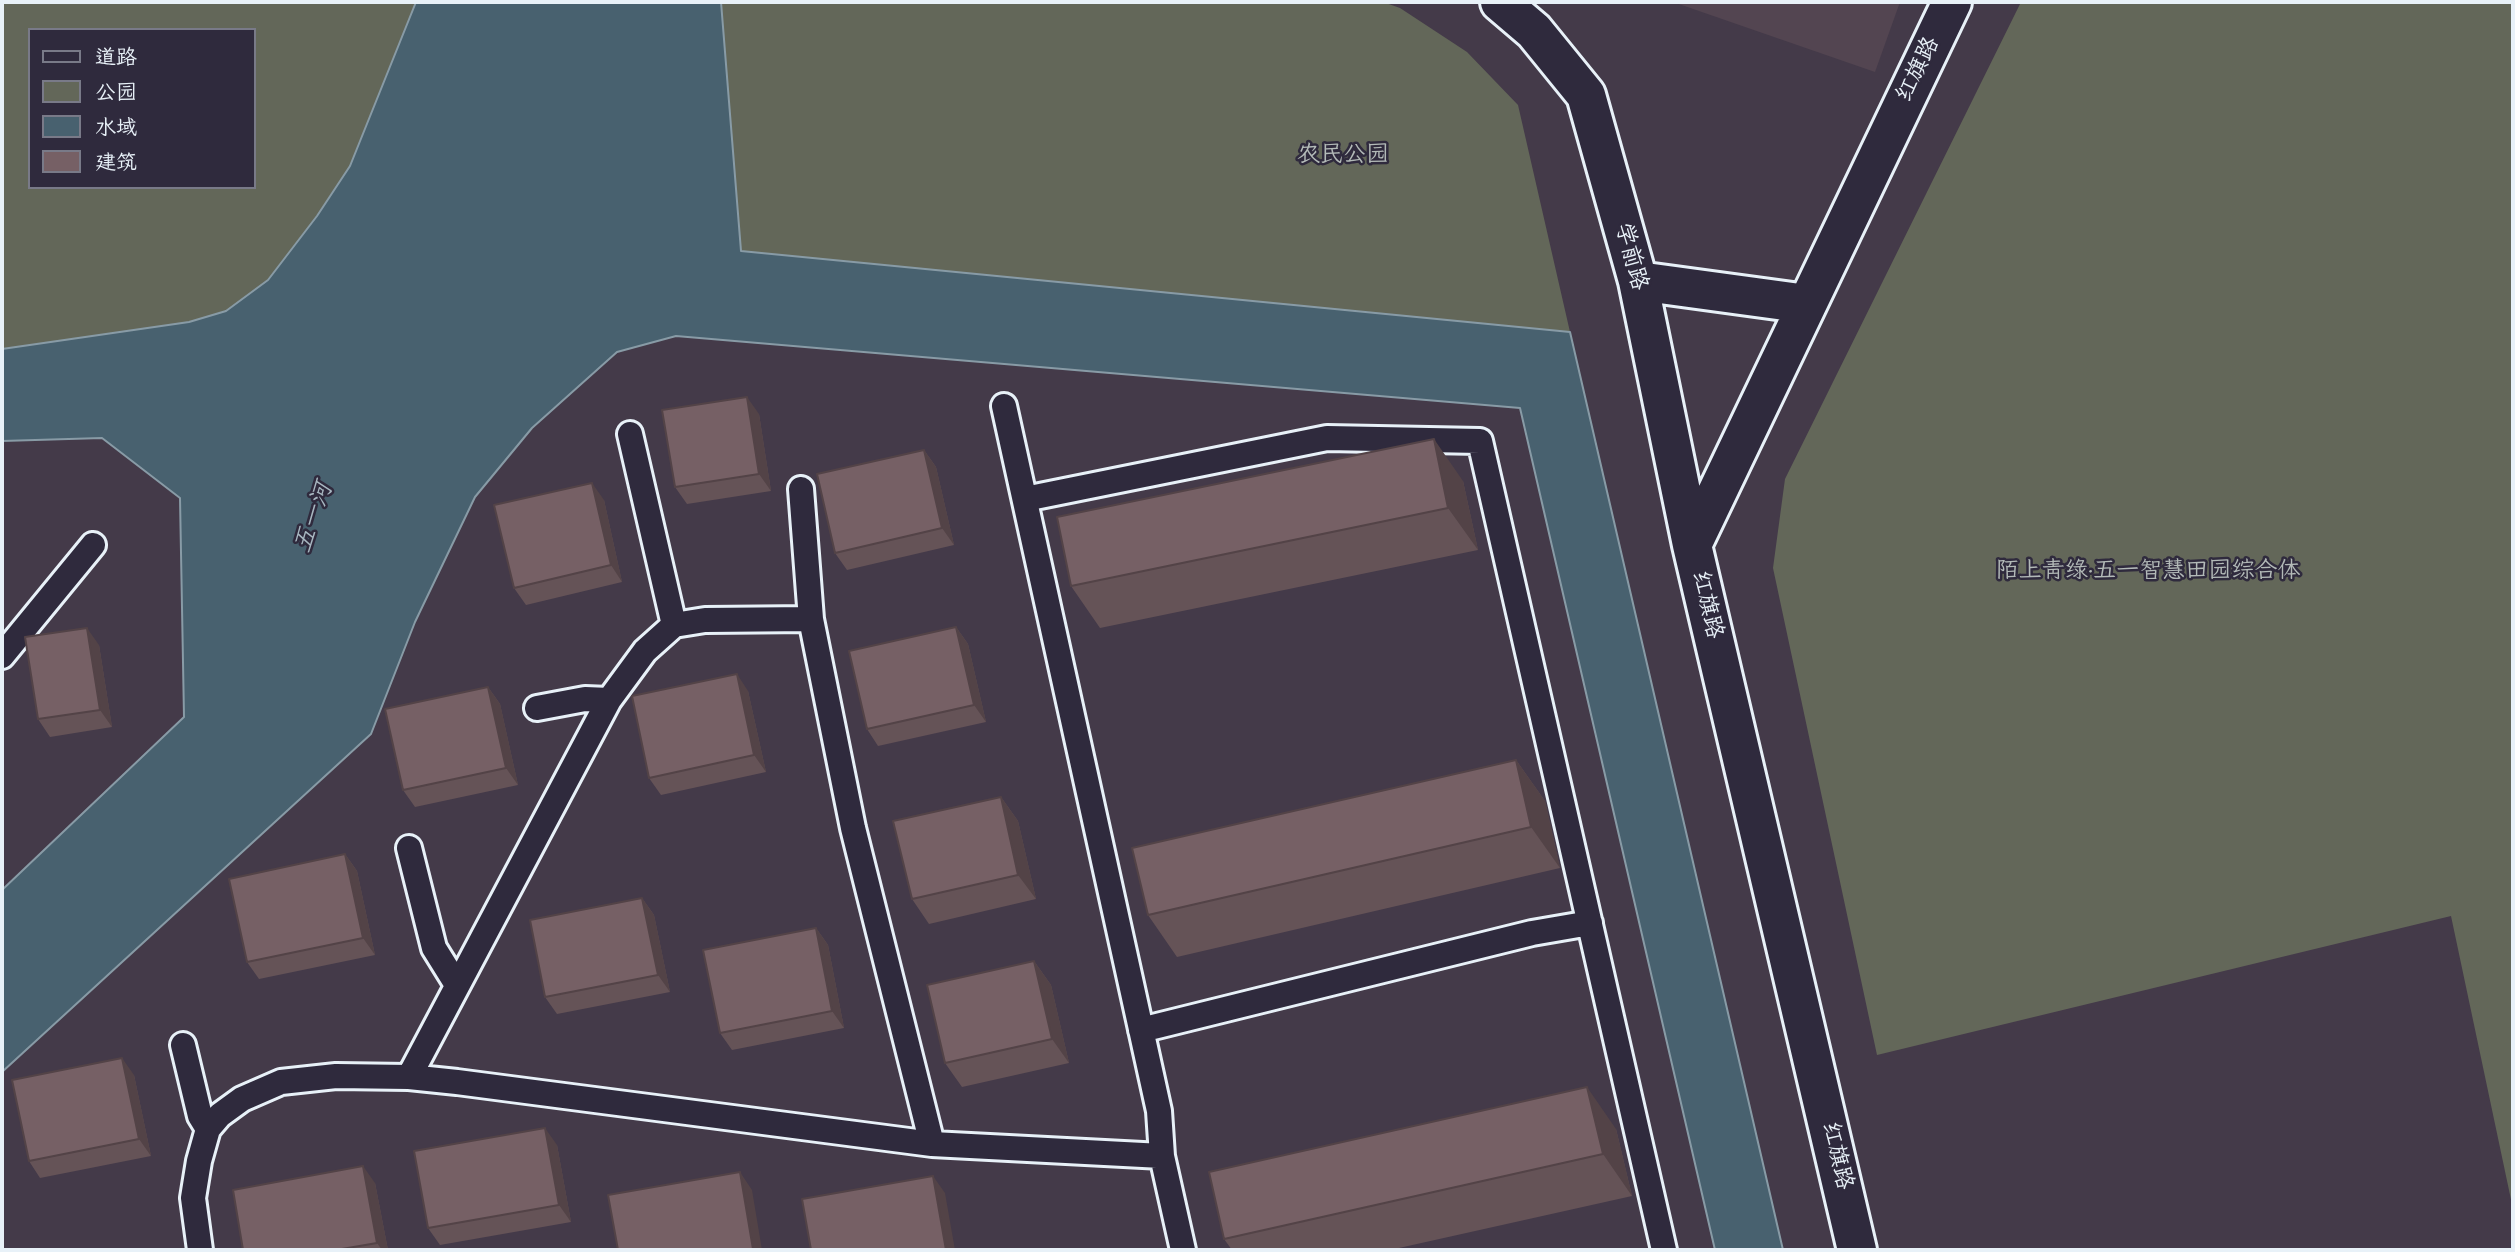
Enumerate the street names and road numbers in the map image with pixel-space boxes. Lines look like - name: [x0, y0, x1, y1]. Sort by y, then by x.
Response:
- street label: 红旗路: [1891, 33, 1947, 107]
- street label: 学前路: [1608, 220, 1652, 294]
- street label: 红旗路: [1685, 568, 1727, 642]
- street label: 红旗路: [1815, 1119, 1857, 1193]

